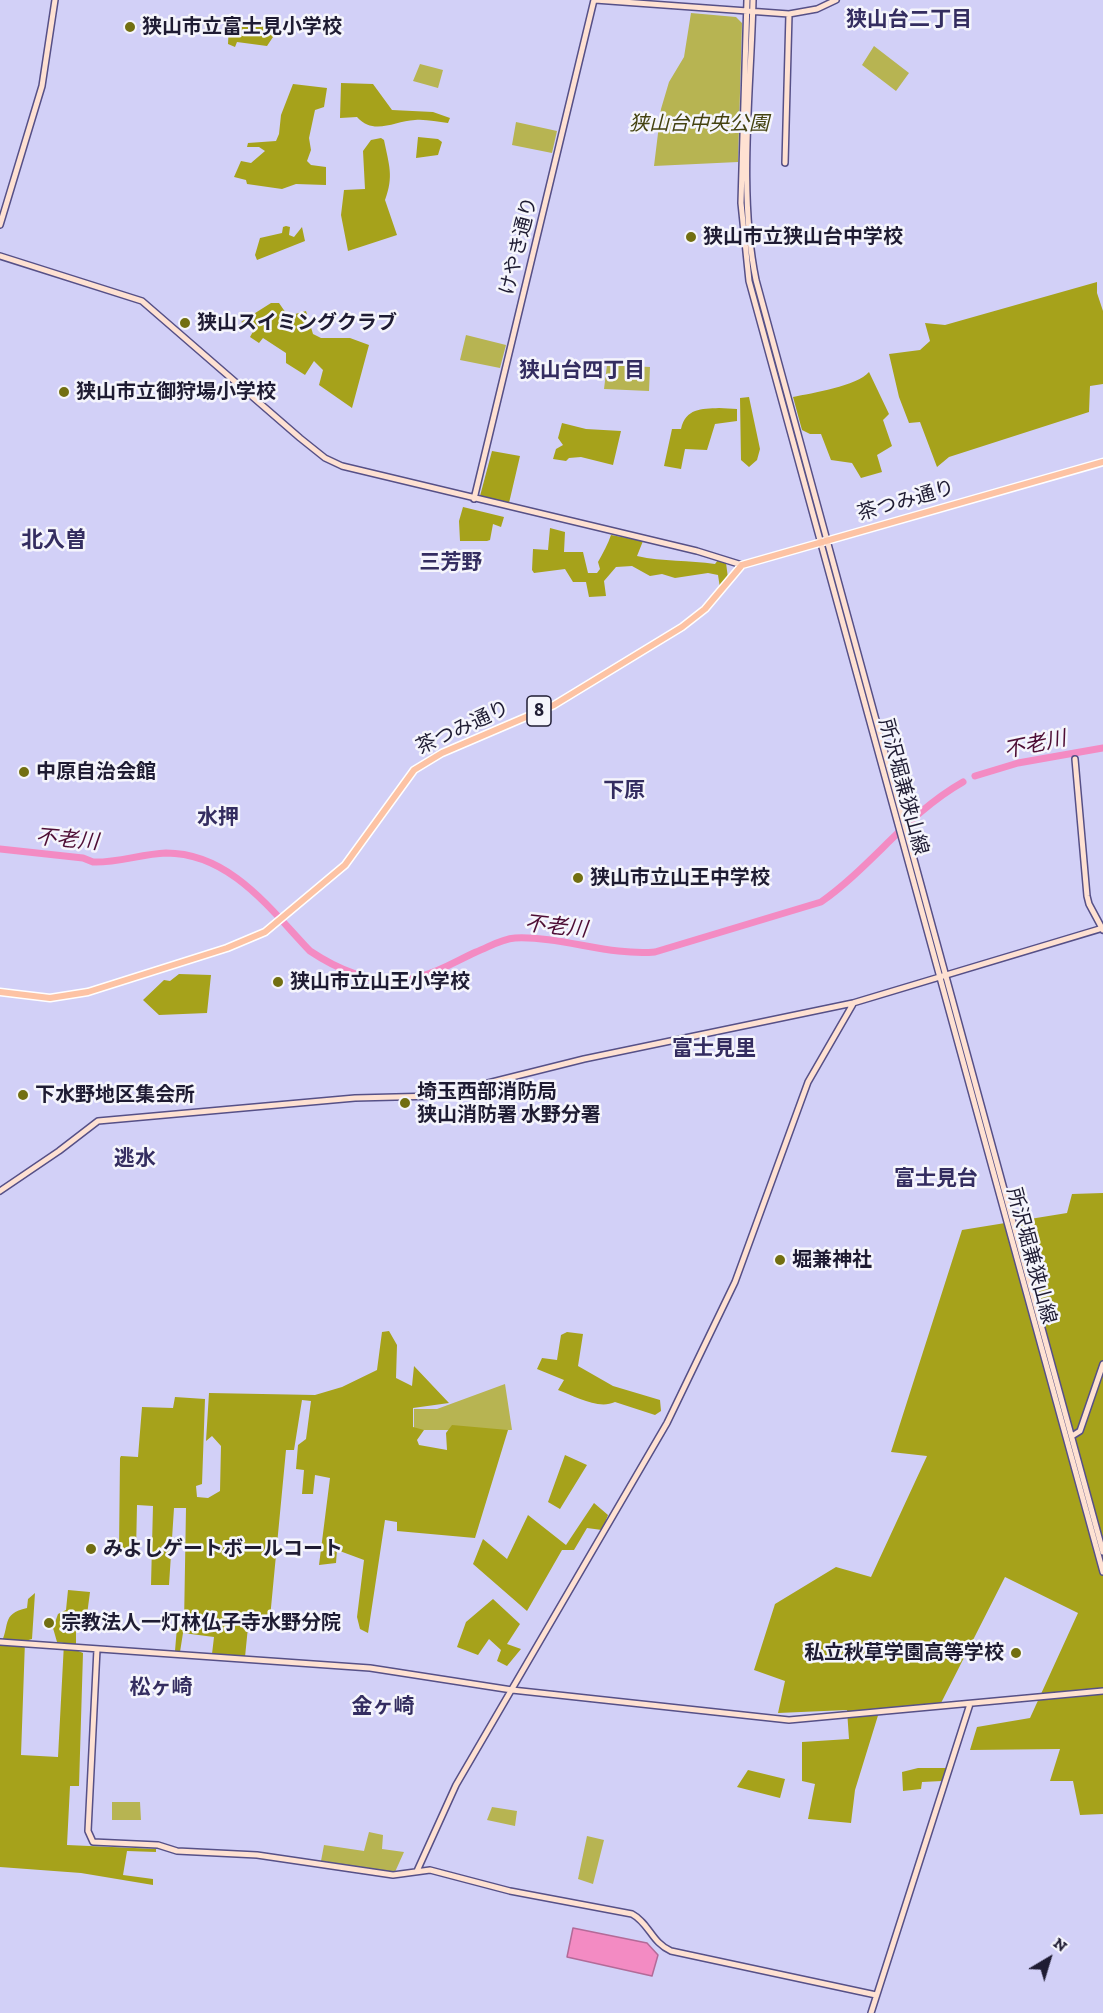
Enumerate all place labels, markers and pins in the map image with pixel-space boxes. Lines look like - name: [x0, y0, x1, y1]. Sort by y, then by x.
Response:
- place label: 狭山市立富士見小学校: [142, 15, 342, 39]
- marker: 狭山市立富士見小学校: [123, 20, 137, 34]
- place label: 狭山市立狭山台中学校: [703, 225, 903, 249]
- marker: 狭山市立狭山台中学校: [684, 230, 698, 244]
- place label: 狭山スイミングクラブ: [197, 311, 397, 335]
- marker: 狭山スイミングクラブ: [178, 316, 192, 330]
- place label: 狭山市立御狩場小学校: [76, 380, 276, 404]
- marker: 狭山市立御狩場小学校: [57, 385, 71, 399]
- place label: 中原自治会館: [36, 760, 156, 784]
- marker: 中原自治会館: [17, 765, 31, 779]
- place label: 狭山市立山王中学校: [590, 866, 770, 890]
- marker: 狭山市立山王中学校: [571, 871, 585, 885]
- place label: 狭山市立山王小学校: [290, 970, 470, 994]
- marker: 狭山市立山王小学校: [271, 975, 285, 989]
- place label: 埼玉西部消防局 狭山消防署 水野分署: [417, 1080, 601, 1127]
- place label: 下水野地区集会所: [35, 1083, 195, 1107]
- marker: 下水野地区集会所: [16, 1088, 30, 1102]
- marker: 埼玉西部消防局 狭山消防署 水野分署: [398, 1096, 412, 1110]
- place label: 堀兼神社: [792, 1248, 872, 1272]
- marker: 堀兼神社: [773, 1253, 787, 1267]
- place label: みよしゲートボールコート: [103, 1537, 343, 1561]
- marker: みよしゲートボールコート: [84, 1542, 98, 1556]
- place label: 宗教法人一灯林仏子寺水野分院: [61, 1611, 341, 1635]
- marker: 宗教法人一灯林仏子寺水野分院: [42, 1616, 56, 1630]
- place label: 私立秋草学園高等学校: [804, 1641, 1004, 1665]
- marker: 私立秋草学園高等学校: [1009, 1646, 1023, 1660]

